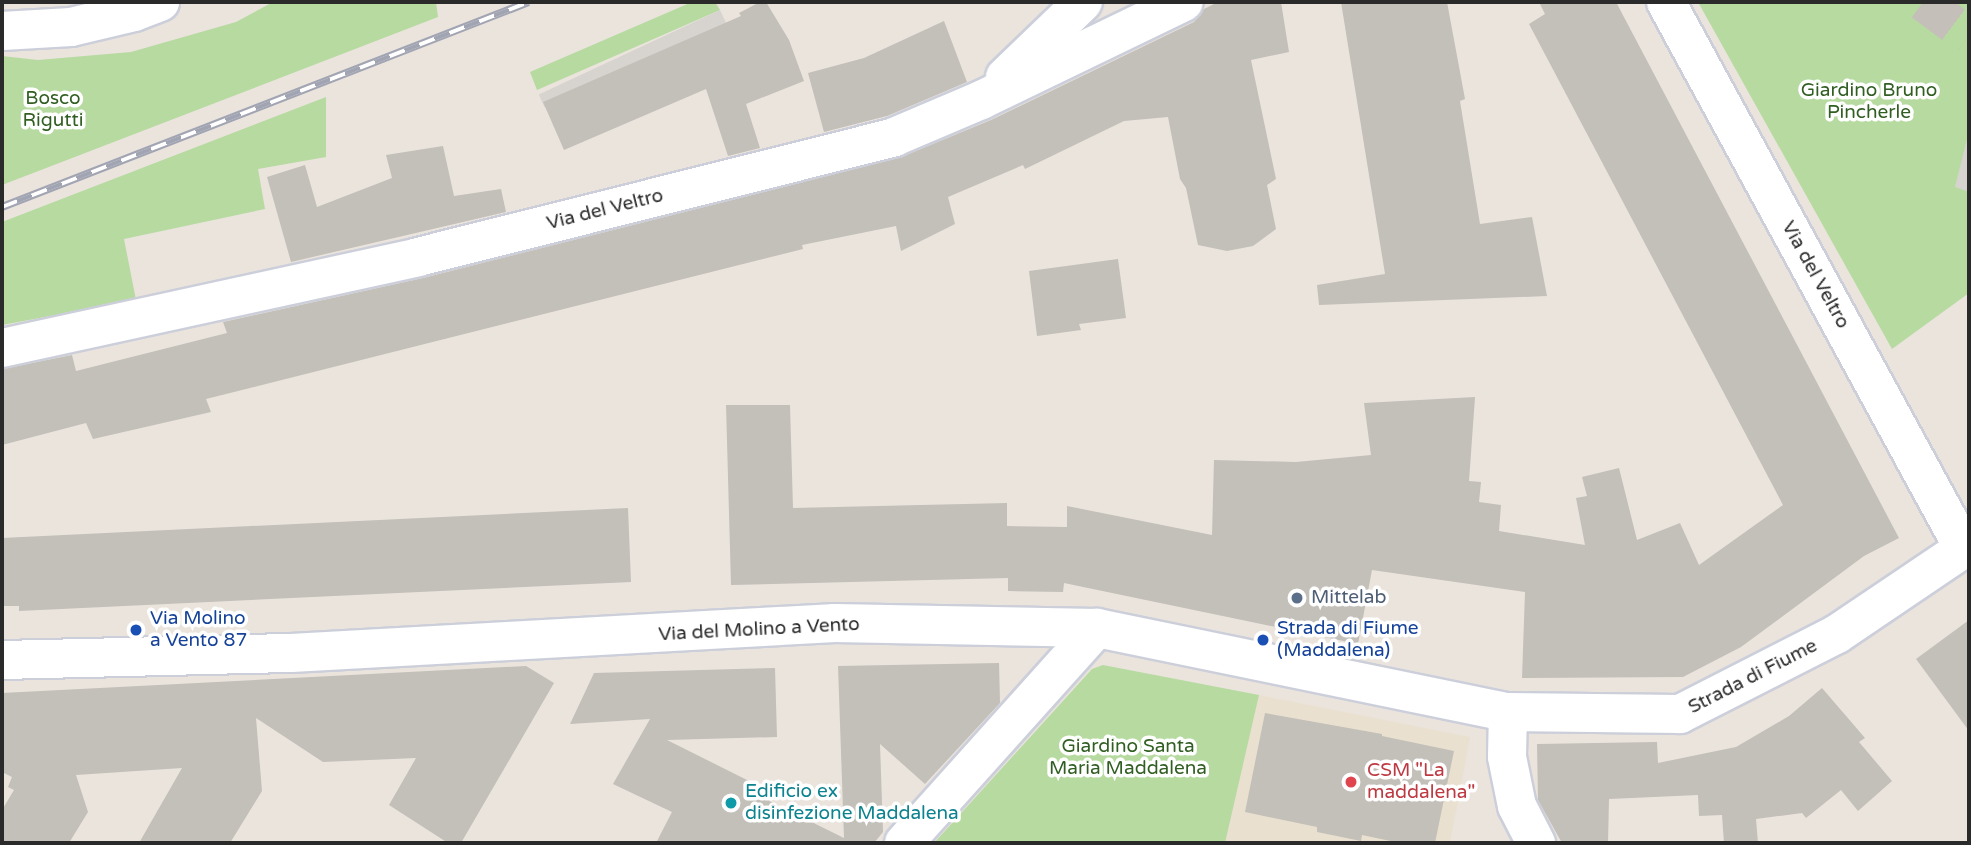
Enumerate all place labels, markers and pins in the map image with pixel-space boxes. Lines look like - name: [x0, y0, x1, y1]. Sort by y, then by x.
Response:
- place label: Mittelab: [1311, 587, 1386, 609]
- marker: Mittelab: [1289, 590, 1305, 606]
- place label: Via Molino a Vento 87: [150, 608, 247, 652]
- place label: Strada di Fiume (Maddalena): [1277, 618, 1419, 662]
- marker: Via Molino a Vento 87: [128, 622, 144, 638]
- marker: Strada di Fiume (Maddalena): [1255, 632, 1271, 648]
- place label: CSM "La maddalena": [1367, 760, 1475, 804]
- marker: CSM "La maddalena": [1341, 772, 1361, 792]
- place label: Edificio ex disinfezione Maddalena: [745, 781, 959, 825]
- marker: Edificio ex disinfezione Maddalena: [723, 795, 739, 811]

